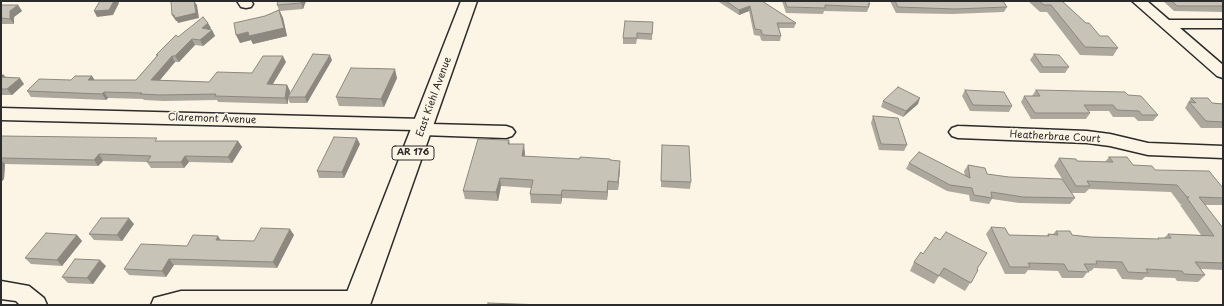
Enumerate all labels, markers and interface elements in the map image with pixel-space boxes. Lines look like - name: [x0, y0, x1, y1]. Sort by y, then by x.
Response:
- street label: East Kiehl Avenue: [414, 55, 454, 139]
- street label: Claremont Avenue: [168, 111, 256, 127]
- street label: Heatherbrae Court: [1009, 129, 1101, 145]
- road number: AR 176: [392, 146, 434, 160]

